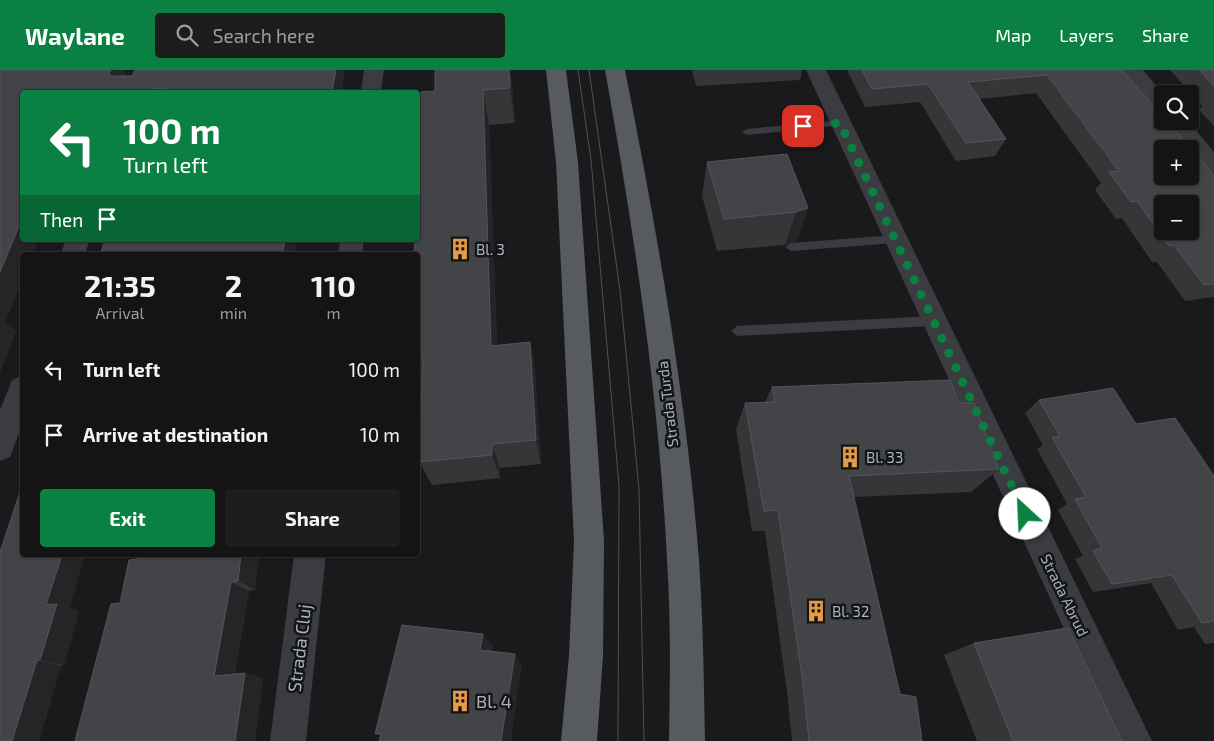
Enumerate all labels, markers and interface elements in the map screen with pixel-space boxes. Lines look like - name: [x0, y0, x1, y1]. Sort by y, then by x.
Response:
- search box: [155, 13, 505, 58]
- text: Waylane: [25, 21, 125, 50]
- icon: search: [173, 21, 201, 49]
- text: Search here: [213, 24, 315, 47]
- text: Map: [995, 24, 1031, 46]
- text: Layers: [1059, 24, 1114, 46]
- text: Share: [1142, 24, 1189, 46]
- map controls: [1154, 85, 1199, 240]
- button: search: [1154, 85, 1199, 130]
- pin: [782, 105, 824, 147]
- text: 100 m: [123, 109, 221, 151]
- icon: left: [40, 110, 105, 175]
- icon: arrive: [789, 112, 817, 140]
- button: +: [1154, 140, 1199, 185]
- text: Turn left: [123, 151, 208, 177]
- button: −: [1154, 195, 1199, 240]
- icon: arrive: [93, 205, 121, 233]
- text: Then: [40, 208, 83, 231]
- building icon: Bl. 3: [447, 236, 473, 262]
- place label: Bl. 3: [476, 240, 505, 258]
- text: 21:35: [84, 267, 156, 303]
- text: 2: [225, 267, 242, 303]
- text: 110: [311, 267, 356, 303]
- text: Arrival: [96, 303, 144, 322]
- text: min: [220, 303, 247, 322]
- text: m: [327, 303, 341, 322]
- icon: left: [40, 356, 68, 384]
- text: Turn left: [83, 358, 160, 381]
- text: 100 m: [349, 358, 400, 381]
- street label: Strada Turda: [653, 360, 681, 448]
- icon: arrive: [40, 421, 68, 449]
- text: Arrive at destination: [83, 423, 268, 446]
- text: 10 m: [360, 423, 400, 446]
- building icon: Bl. 33: [837, 444, 863, 470]
- place label: Bl. 33: [866, 448, 903, 466]
- position arrow: [998, 487, 1050, 539]
- button: Exit: [40, 489, 215, 547]
- button: Share: [225, 489, 400, 547]
- street label: Strada Abrud: [1037, 551, 1093, 639]
- building icon: Bl. 32: [803, 598, 829, 624]
- place label: Bl. 32: [832, 602, 869, 620]
- street label: Strada Cluj: [283, 603, 315, 693]
- building icon: Bl. 4: [447, 688, 473, 714]
- place label: Bl. 4: [476, 690, 512, 712]

